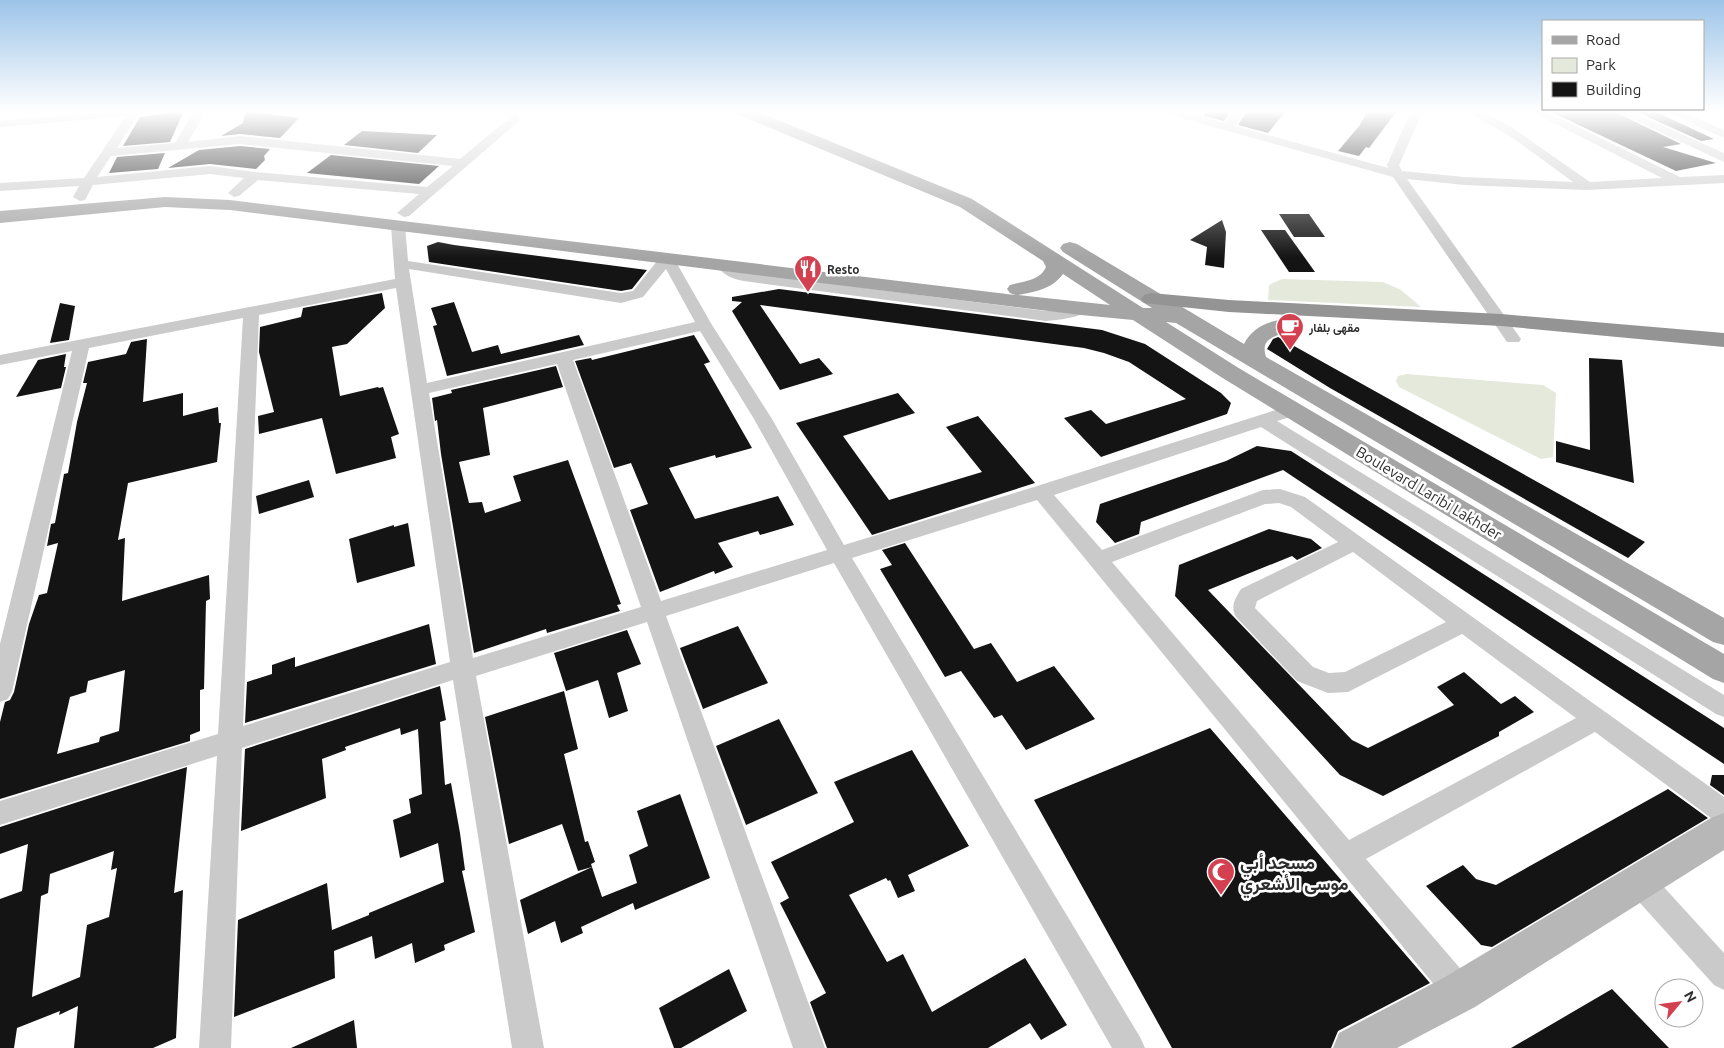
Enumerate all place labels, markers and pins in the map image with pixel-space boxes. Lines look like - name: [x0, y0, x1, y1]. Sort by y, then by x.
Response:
- restaurant icon: Resto: [793, 254, 823, 293]
- place label: Resto: [827, 263, 859, 276]
- cafe icon: مقهى بلفار: [1275, 312, 1305, 351]
- place label: مقهى بلفار: [1308, 321, 1360, 336]
- place label: مسجد أبي موسى الأشعري: [1240, 852, 1349, 899]
- mosque icon: مسجد أبي موسى الأشعري: [1206, 857, 1236, 896]

